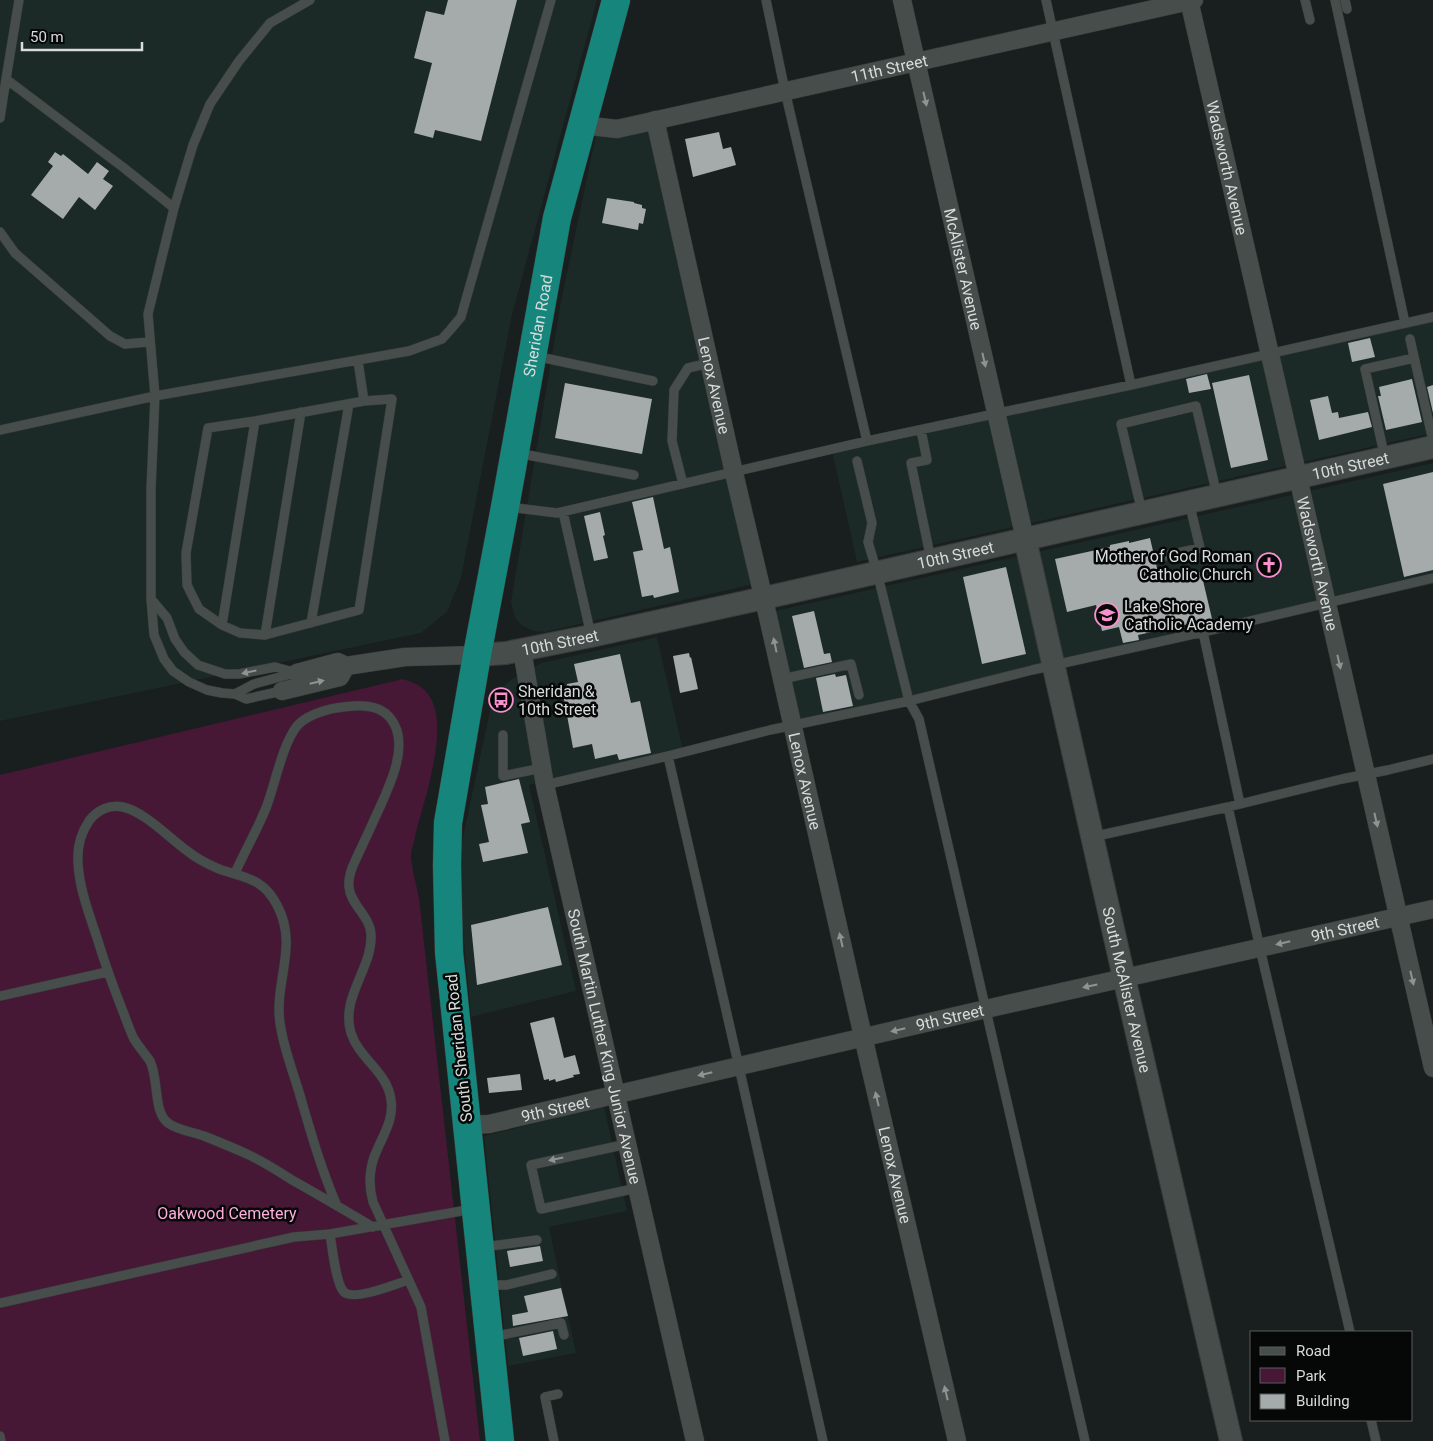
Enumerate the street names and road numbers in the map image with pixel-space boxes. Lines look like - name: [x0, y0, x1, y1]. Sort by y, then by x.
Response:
- street label: 11th Street: [849, 50, 929, 86]
- street label: Wadsworth Avenue: [1203, 99, 1252, 237]
- street label: McAlister Avenue: [940, 206, 986, 332]
- street label: Sheridan Road: [519, 273, 556, 378]
- street label: Lenox Avenue: [694, 335, 735, 436]
- street label: 10th Street: [1310, 448, 1391, 484]
- street label: Wadsworth Avenue: [1293, 494, 1342, 633]
- street label: 10th Street: [915, 537, 996, 573]
- street label: 10th Street: [520, 625, 600, 659]
- street label: Lenox Avenue: [785, 731, 825, 832]
- street label: South McAlister Avenue: [1099, 905, 1155, 1074]
- street label: South Martin Luther King Junior Avenue: [564, 907, 645, 1186]
- street label: 9th Street: [1309, 912, 1381, 946]
- street label: South Sheridan Road: [442, 973, 476, 1123]
- street label: 9th Street: [914, 1000, 986, 1034]
- street label: 9th Street: [519, 1092, 591, 1126]
- street label: Lenox Avenue: [875, 1125, 916, 1225]

